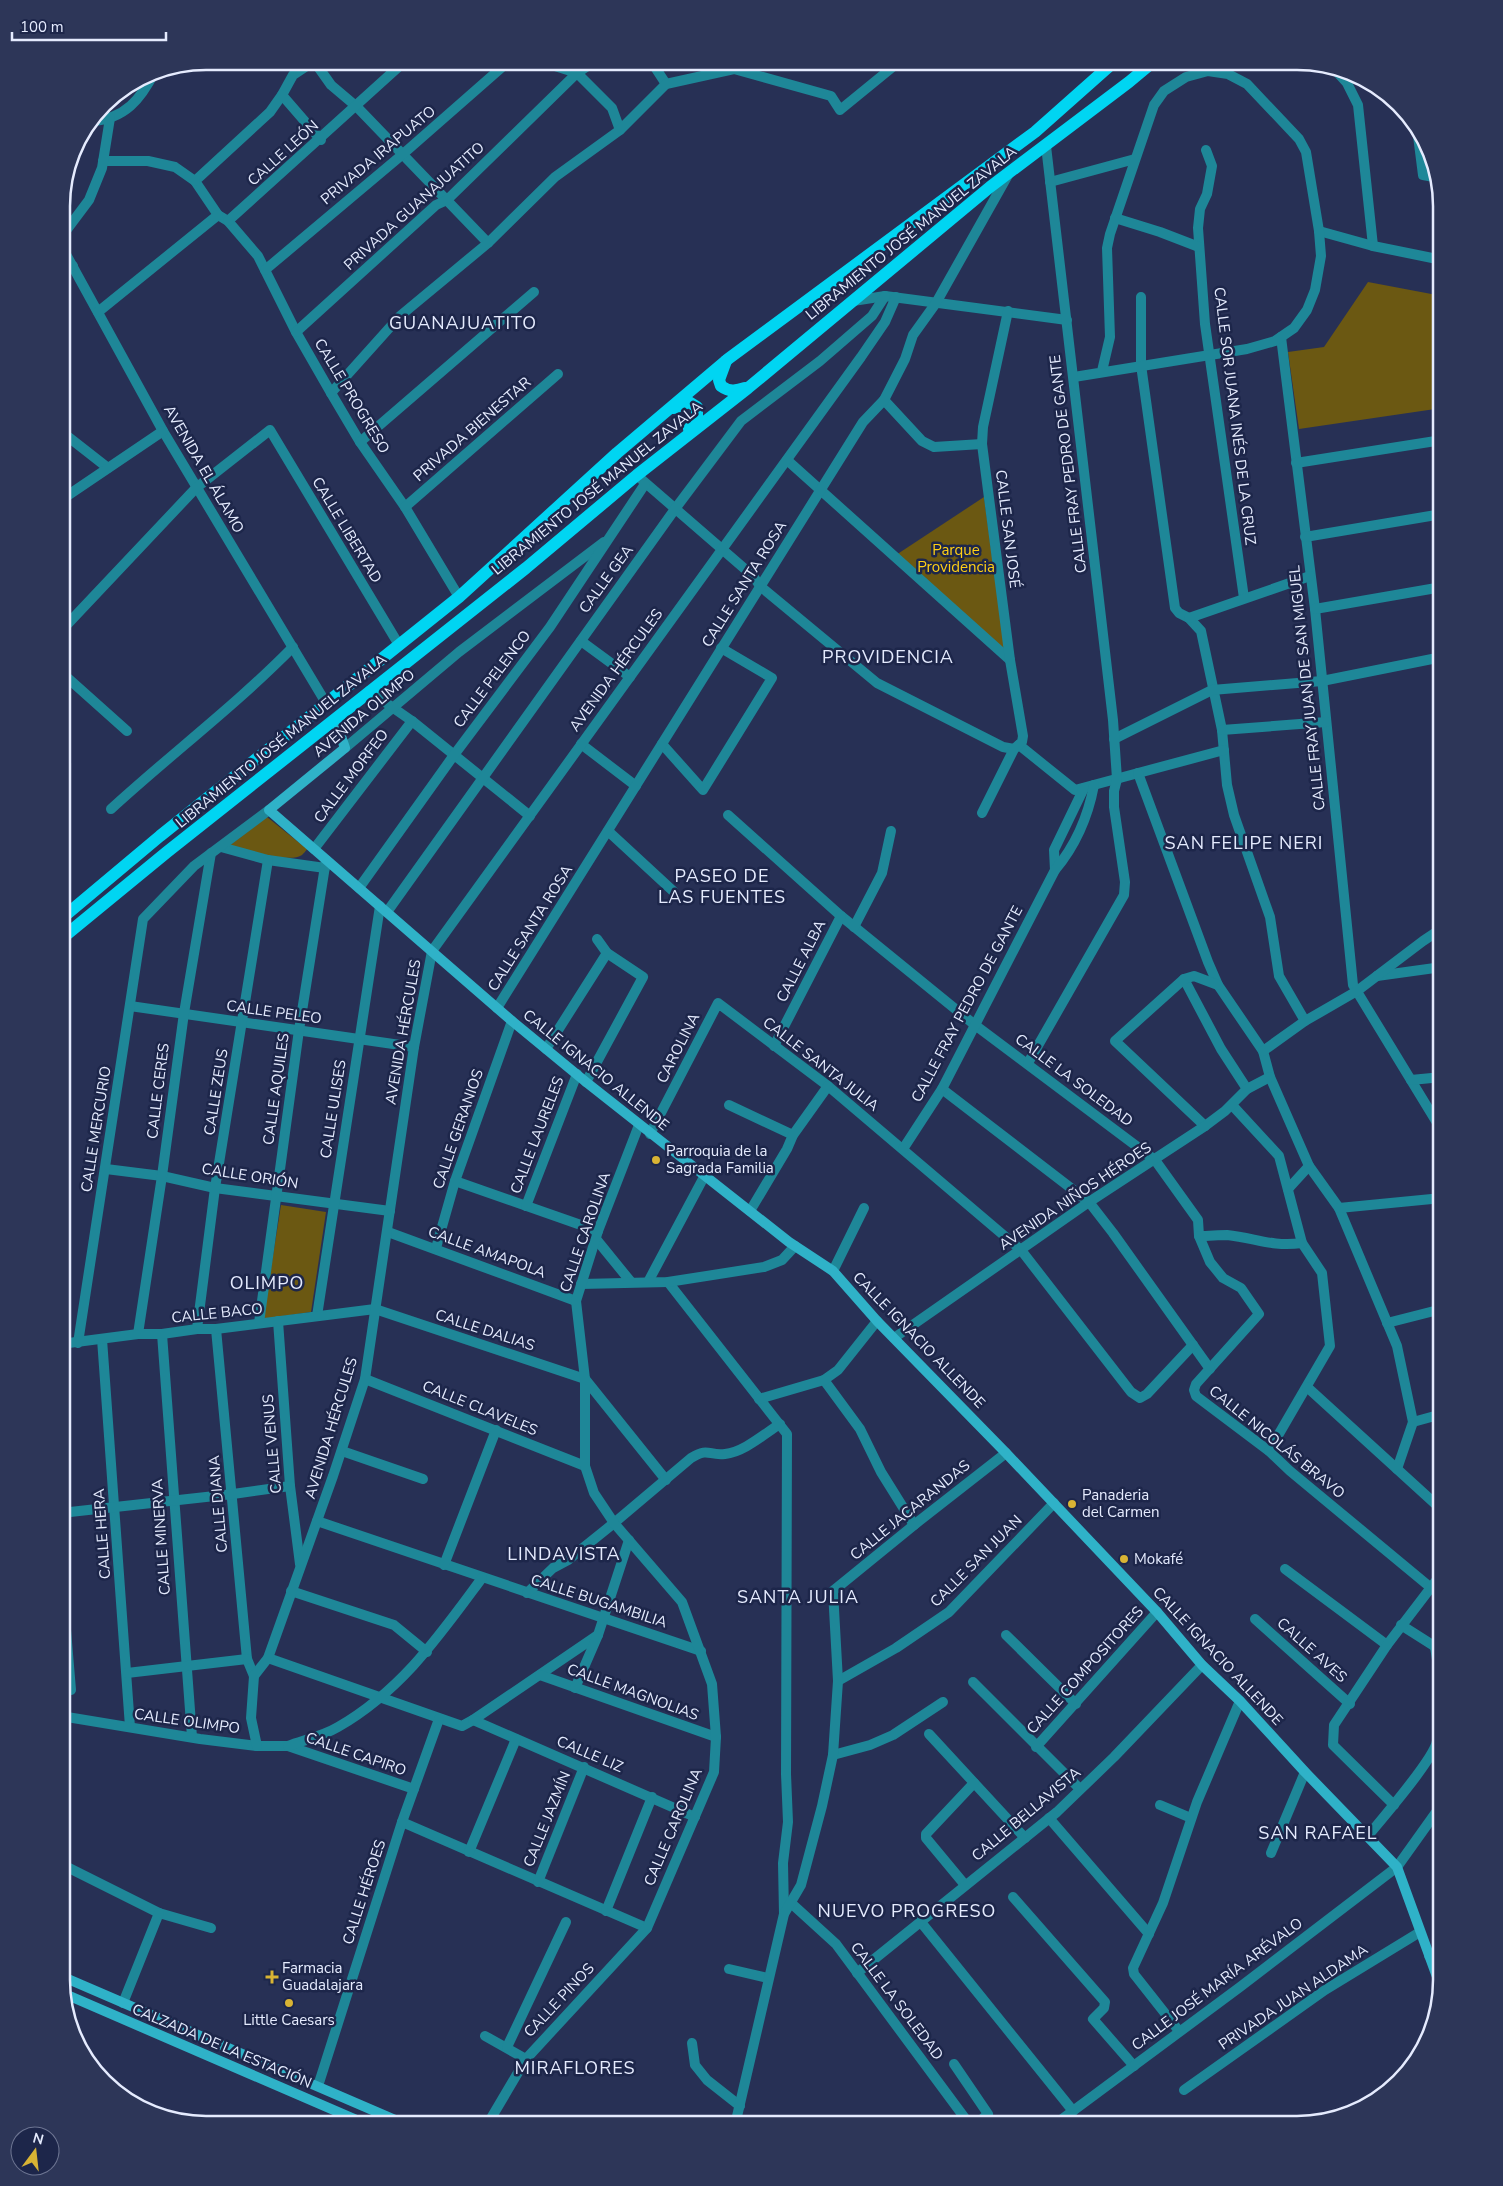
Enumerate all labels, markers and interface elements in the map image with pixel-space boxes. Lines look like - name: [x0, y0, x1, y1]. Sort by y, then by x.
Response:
- scale bar: [12, 10, 166, 42]
- text: 100 m: [20, 17, 64, 37]
- street label: PRIVADA IRAPUATO: [316, 101, 440, 209]
- street label: CALLE LEÓN: [243, 115, 323, 190]
- street label: PRIVADA GUANAJUATITO: [339, 137, 489, 275]
- street label: LIBRAMIENTO JOSÉ MANUEL ZAVALA: [801, 142, 1021, 324]
- street label: CALLE SOR JUANA INÉS DE LA CRUZ: [1209, 286, 1261, 546]
- district label: GUANAJUATITO: [389, 311, 537, 335]
- street label: CALLE PROGRESO: [310, 335, 394, 457]
- street label: CALLE FRAY PEDRO DE GANTE: [1045, 354, 1091, 574]
- street label: PRIVADA BIENESTAR: [409, 372, 535, 486]
- street label: LIBRAMIENTO JOSÉ MANUEL ZAVALA: [487, 397, 707, 579]
- street label: AVENIDA EL ÁLAMO: [159, 401, 249, 537]
- street label: CALLE SAN JOSÉ: [991, 469, 1025, 589]
- street label: CALLE LIBERTAD: [307, 473, 387, 587]
- street label: CALLE SANTA ROSA: [697, 517, 791, 651]
- park label: Parque Providencia: [917, 540, 995, 577]
- street label: CALLE GEA: [574, 541, 638, 617]
- street label: CALLE FRAY JUAN DE SAN MIGUEL: [1284, 564, 1330, 812]
- street label: AVENIDA HÉRCULES: [565, 605, 667, 735]
- street label: CALLE PELENCO: [449, 626, 535, 732]
- district label: PROVIDENCIA: [822, 645, 954, 669]
- street label: LIBRAMIENTO JOSÉ MANUEL ZAVALA: [171, 650, 391, 832]
- street label: AVENIDA OLIMPO: [309, 664, 419, 762]
- street label: CALLE MORFEO: [309, 725, 393, 827]
- district label: SAN FELIPE NERI: [1165, 831, 1323, 855]
- street label: CALLE SANTA ROSA: [483, 861, 577, 995]
- district label: PASEO DE LAS FUENTES: [658, 864, 786, 909]
- street label: CALLE FRAY PEDRO DE GANTE: [907, 902, 1027, 1106]
- street label: CALLE ALBA: [772, 916, 830, 1006]
- street label: AVENIDA HÉRCULES: [380, 958, 426, 1106]
- street label: CALLE PELEO: [225, 995, 323, 1029]
- street label: CALLE IGNACIO ALLENDE: [519, 1005, 673, 1135]
- street label: CAROLINA: [652, 1009, 704, 1087]
- street label: CALLE SANTA JULIA: [759, 1012, 883, 1116]
- street label: CALLE LA SOLEDAD: [1011, 1029, 1137, 1131]
- street label: CALLE AQUILES: [258, 1032, 294, 1146]
- street label: CALLE CERES: [142, 1042, 174, 1140]
- street label: CALLE ZEUS: [199, 1047, 233, 1137]
- street label: CALLE ULISES: [315, 1058, 351, 1160]
- street label: CALLE MERCURIO: [76, 1064, 116, 1194]
- street label: CALLE GERANIOS: [428, 1066, 488, 1192]
- street label: CALLE LAURELES: [505, 1074, 569, 1196]
- street label: AVENIDA NIÑOS HÉROES: [995, 1137, 1155, 1255]
- place label: Parroquia de la Sagrada Familia: [666, 1141, 774, 1178]
- marker: Parroquia de la Sagrada Familia: [650, 1154, 662, 1166]
- street label: CALLE ORIÓN: [200, 1157, 300, 1194]
- street label: CALLE CAROLINA: [555, 1169, 615, 1295]
- street label: CALLE AMAPOLA: [425, 1221, 549, 1283]
- street label: CALLE IGNACIO ALLENDE: [848, 1267, 990, 1413]
- district label: OLIMPO: [230, 1271, 304, 1295]
- street label: CALLE BACO: [170, 1298, 264, 1328]
- street label: CALLE DALIAS: [433, 1304, 537, 1356]
- street label: AVENIDA HÉRCULES: [300, 1355, 362, 1501]
- street label: CALLE CLAVELES: [419, 1376, 541, 1440]
- street label: CALLE NICOLÁS BRAVO: [1205, 1381, 1349, 1503]
- street label: CALLE VENUS: [258, 1393, 286, 1495]
- street label: CALLE DIANA: [204, 1454, 232, 1553]
- street label: CALLE JACARANDAS: [846, 1455, 974, 1565]
- street label: CALLE MINERVA: [147, 1478, 175, 1596]
- place label: Panaderia del Carmen: [1082, 1485, 1160, 1522]
- street label: CALLE HERA: [89, 1488, 115, 1580]
- marker: Panaderia del Carmen: [1066, 1498, 1078, 1510]
- street label: CALLE SAN JUAN: [926, 1511, 1026, 1611]
- district label: LINDAVISTA: [507, 1542, 621, 1566]
- place label: Mokafé: [1134, 1549, 1183, 1569]
- marker: Mokafé: [1118, 1553, 1130, 1565]
- street label: CALLE BUGAMBILIA: [528, 1570, 670, 1633]
- street label: CALLE IGNACIO ALLENDE: [1148, 1582, 1288, 1730]
- district label: SANTA JULIA: [737, 1585, 859, 1609]
- street label: CALLE COMPOSITORES: [1022, 1602, 1148, 1738]
- street label: CALLE AVES: [1273, 1613, 1351, 1687]
- street label: CALLE MAGNOLIAS: [564, 1659, 702, 1725]
- street label: CALLE OLIMPO: [133, 1704, 241, 1738]
- street label: CALLE CAPIRO: [303, 1727, 409, 1781]
- street label: CALLE LIZ: [554, 1731, 626, 1777]
- street label: CALLE BELLAVISTA: [967, 1762, 1085, 1866]
- street label: CALLE CAROLINA: [639, 1765, 707, 1889]
- street label: CALLE JAZMÍN: [519, 1768, 575, 1870]
- district label: SAN RAFAEL: [1258, 1821, 1378, 1845]
- street label: CALLE HÉROES: [338, 1837, 390, 1947]
- district label: NUEVO PROGRESO: [818, 1899, 996, 1923]
- street label: CALLE JOSÉ MARÍA ARÉVALO: [1127, 1913, 1307, 2055]
- street label: CALLE LA SOLEDAD: [846, 1938, 948, 2064]
- street label: PRIVADA JUAN ALDAMA: [1215, 1940, 1372, 2054]
- place label: Farmacia Guadalajara: [282, 1958, 363, 1995]
- street label: CALLE PINOS: [519, 1959, 599, 2041]
- marker: Farmacia Guadalajara: [266, 1971, 278, 1983]
- marker: Little Caesars: [283, 1997, 295, 2009]
- street label: CALZADA DE LA ESTACIÓN: [129, 1998, 315, 2093]
- place label: Little Caesars: [243, 2010, 335, 2030]
- district label: MIRAFLORES: [514, 2056, 636, 2080]
- north arrow: [10, 2126, 60, 2176]
- text: N: [31, 2128, 46, 2149]

